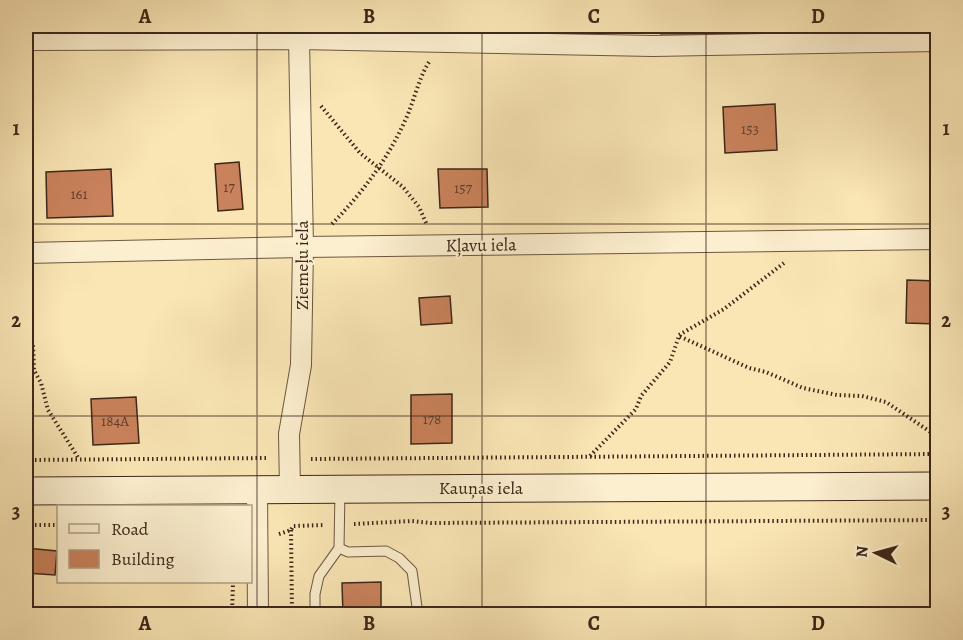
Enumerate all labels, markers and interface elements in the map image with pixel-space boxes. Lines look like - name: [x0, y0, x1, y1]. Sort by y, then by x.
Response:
- text: A: [138, 3, 152, 30]
- text: B: [363, 3, 375, 30]
- text: C: [588, 3, 600, 30]
- text: D: [811, 3, 825, 30]
- text: 1: [12, 115, 20, 142]
- text: 1: [942, 115, 950, 142]
- house number: 153: [741, 119, 759, 139]
- house number: 17: [223, 177, 235, 197]
- house number: 157: [454, 178, 473, 198]
- house number: 161: [70, 184, 88, 204]
- street label: Ziemeļu iela: [290, 219, 314, 310]
- street label: Kļavu iela: [445, 232, 517, 258]
- text: 2: [11, 307, 21, 334]
- text: 2: [941, 307, 951, 334]
- house number: 178: [423, 409, 441, 429]
- house number: 184A: [101, 411, 129, 431]
- street label: Kauņas iela: [439, 476, 524, 500]
- text: 3: [12, 498, 20, 525]
- text: 3: [942, 498, 950, 525]
- legend: [57, 505, 252, 583]
- text: Road: [111, 517, 149, 541]
- north arrow: [846, 523, 906, 583]
- text: N: [851, 545, 874, 559]
- text: Building: [111, 547, 175, 571]
- text: A: [138, 610, 152, 637]
- text: B: [363, 610, 375, 637]
- text: C: [588, 610, 600, 637]
- text: D: [811, 610, 825, 637]

